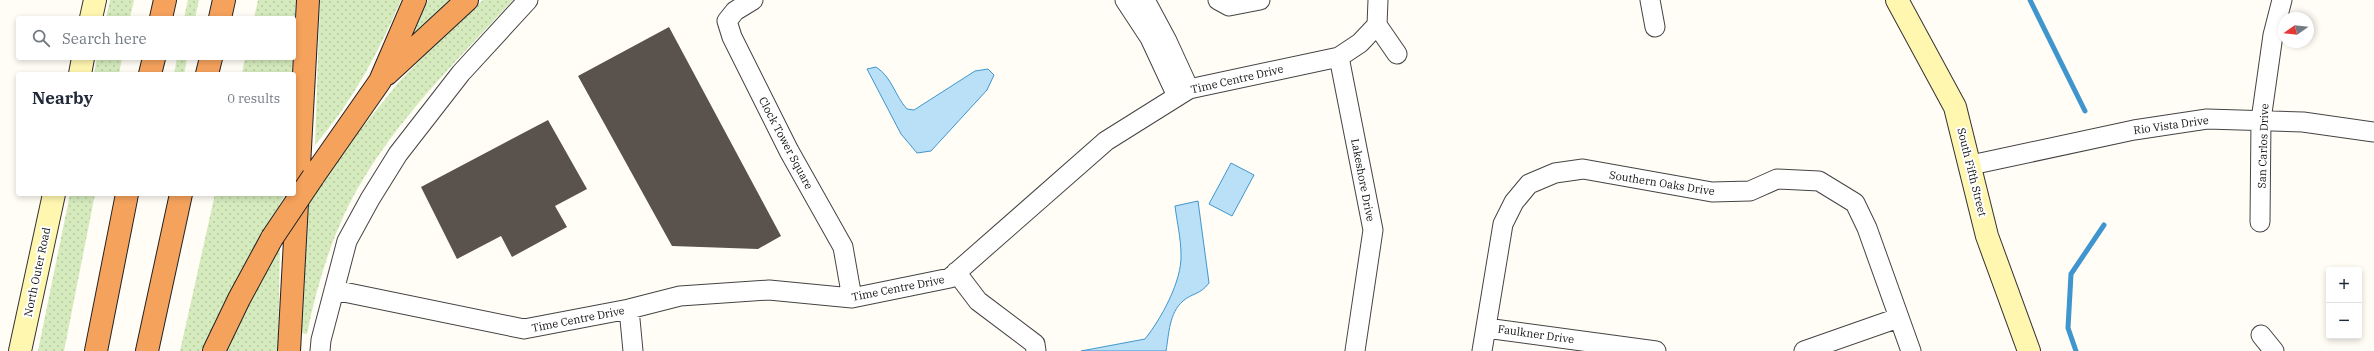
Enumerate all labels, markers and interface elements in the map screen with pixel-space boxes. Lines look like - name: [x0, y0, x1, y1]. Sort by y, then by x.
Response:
- north arrow: [2278, 12, 2314, 48]
- search box: [16, 16, 296, 60]
- icon: search: [30, 27, 52, 49]
- text: Search here: [62, 29, 147, 48]
- street label: Time Centre Drive: [1189, 62, 1285, 96]
- text: Nearby: [32, 87, 93, 109]
- text: 0 results: [227, 90, 280, 107]
- street label: Clock Tower Square: [756, 94, 816, 192]
- street label: San Carlos Drive: [2255, 103, 2271, 189]
- street label: Rio Vista Drive: [2133, 113, 2210, 137]
- street label: South Fifth Street: [1954, 126, 1990, 218]
- street label: Lakeshore Drive: [1348, 137, 1378, 223]
- street label: Southern Oaks Drive: [1608, 168, 1716, 198]
- street label: North Outer Road: [21, 226, 53, 318]
- map controls: [2326, 267, 2362, 339]
- button: +: [2326, 267, 2362, 303]
- street label: Time Centre Drive: [850, 272, 946, 304]
- street label: Time Centre Drive: [530, 303, 626, 335]
- button: −: [2326, 303, 2362, 339]
- street label: Faulkner Drive: [1497, 322, 1575, 346]

